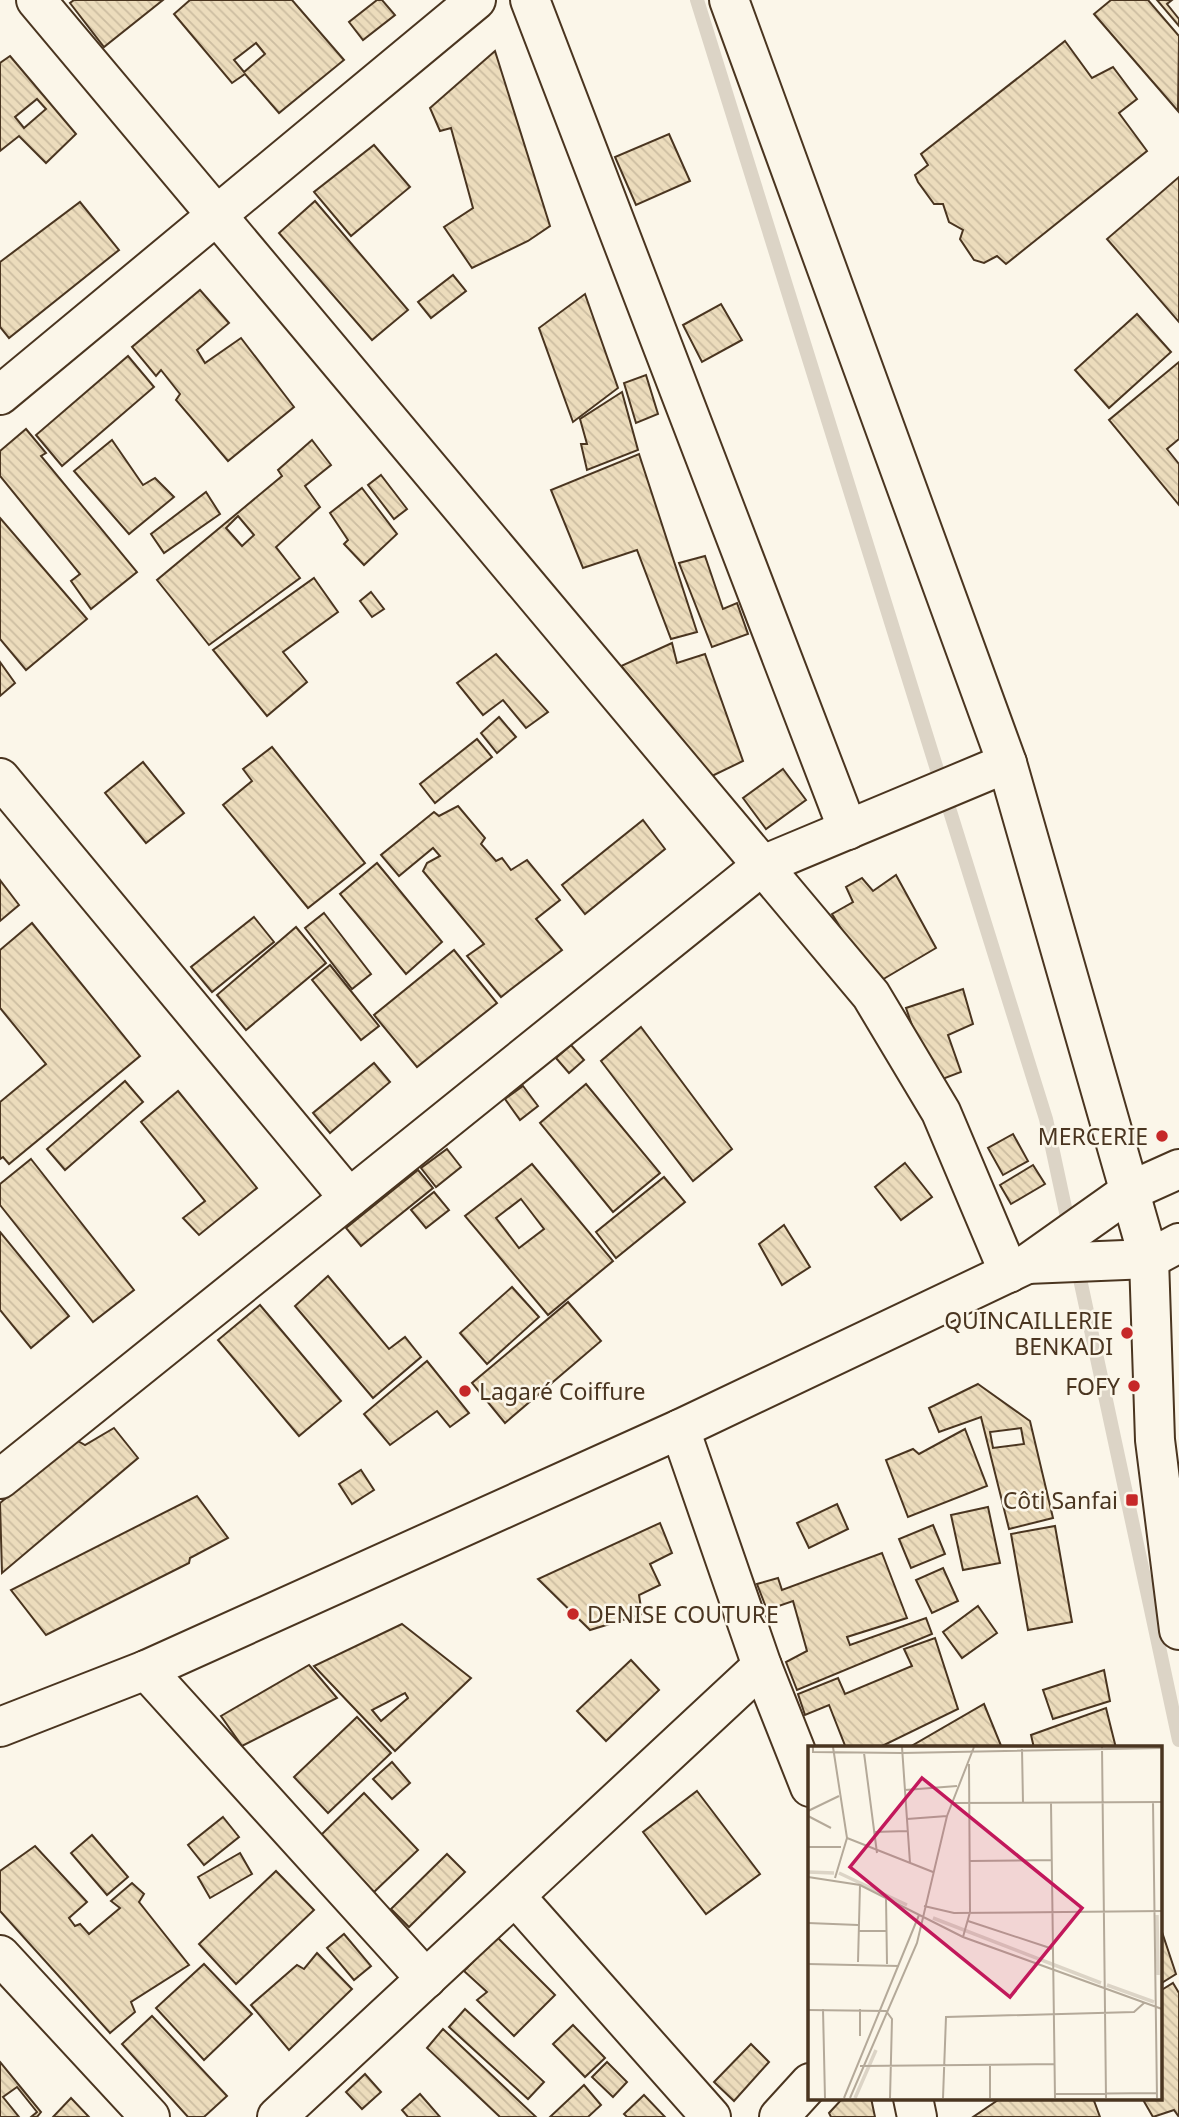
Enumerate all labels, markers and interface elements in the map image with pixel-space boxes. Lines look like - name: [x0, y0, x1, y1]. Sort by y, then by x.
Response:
- place label: MERCERIE: [1038, 1120, 1148, 1152]
- marker: MERCERIE: [1154, 1128, 1170, 1144]
- place label: QUINCAILLERIE BENKADI: [944, 1304, 1113, 1362]
- marker: QUINCAILLERIE BENKADI: [1119, 1325, 1135, 1341]
- place label: FOFY: [1065, 1370, 1121, 1402]
- place label: Lagaré Coiffure: [479, 1375, 645, 1407]
- marker: FOFY: [1126, 1378, 1142, 1394]
- marker: Lagaré Coiffure: [457, 1383, 473, 1399]
- place label: Côti Sanfai: [1003, 1484, 1118, 1516]
- marker: Côti Sanfai: [1124, 1492, 1140, 1508]
- place label: DENISE COUTURE: [587, 1598, 779, 1630]
- marker: DENISE COUTURE: [565, 1606, 581, 1622]
- inset map: [808, 1746, 1162, 2100]

